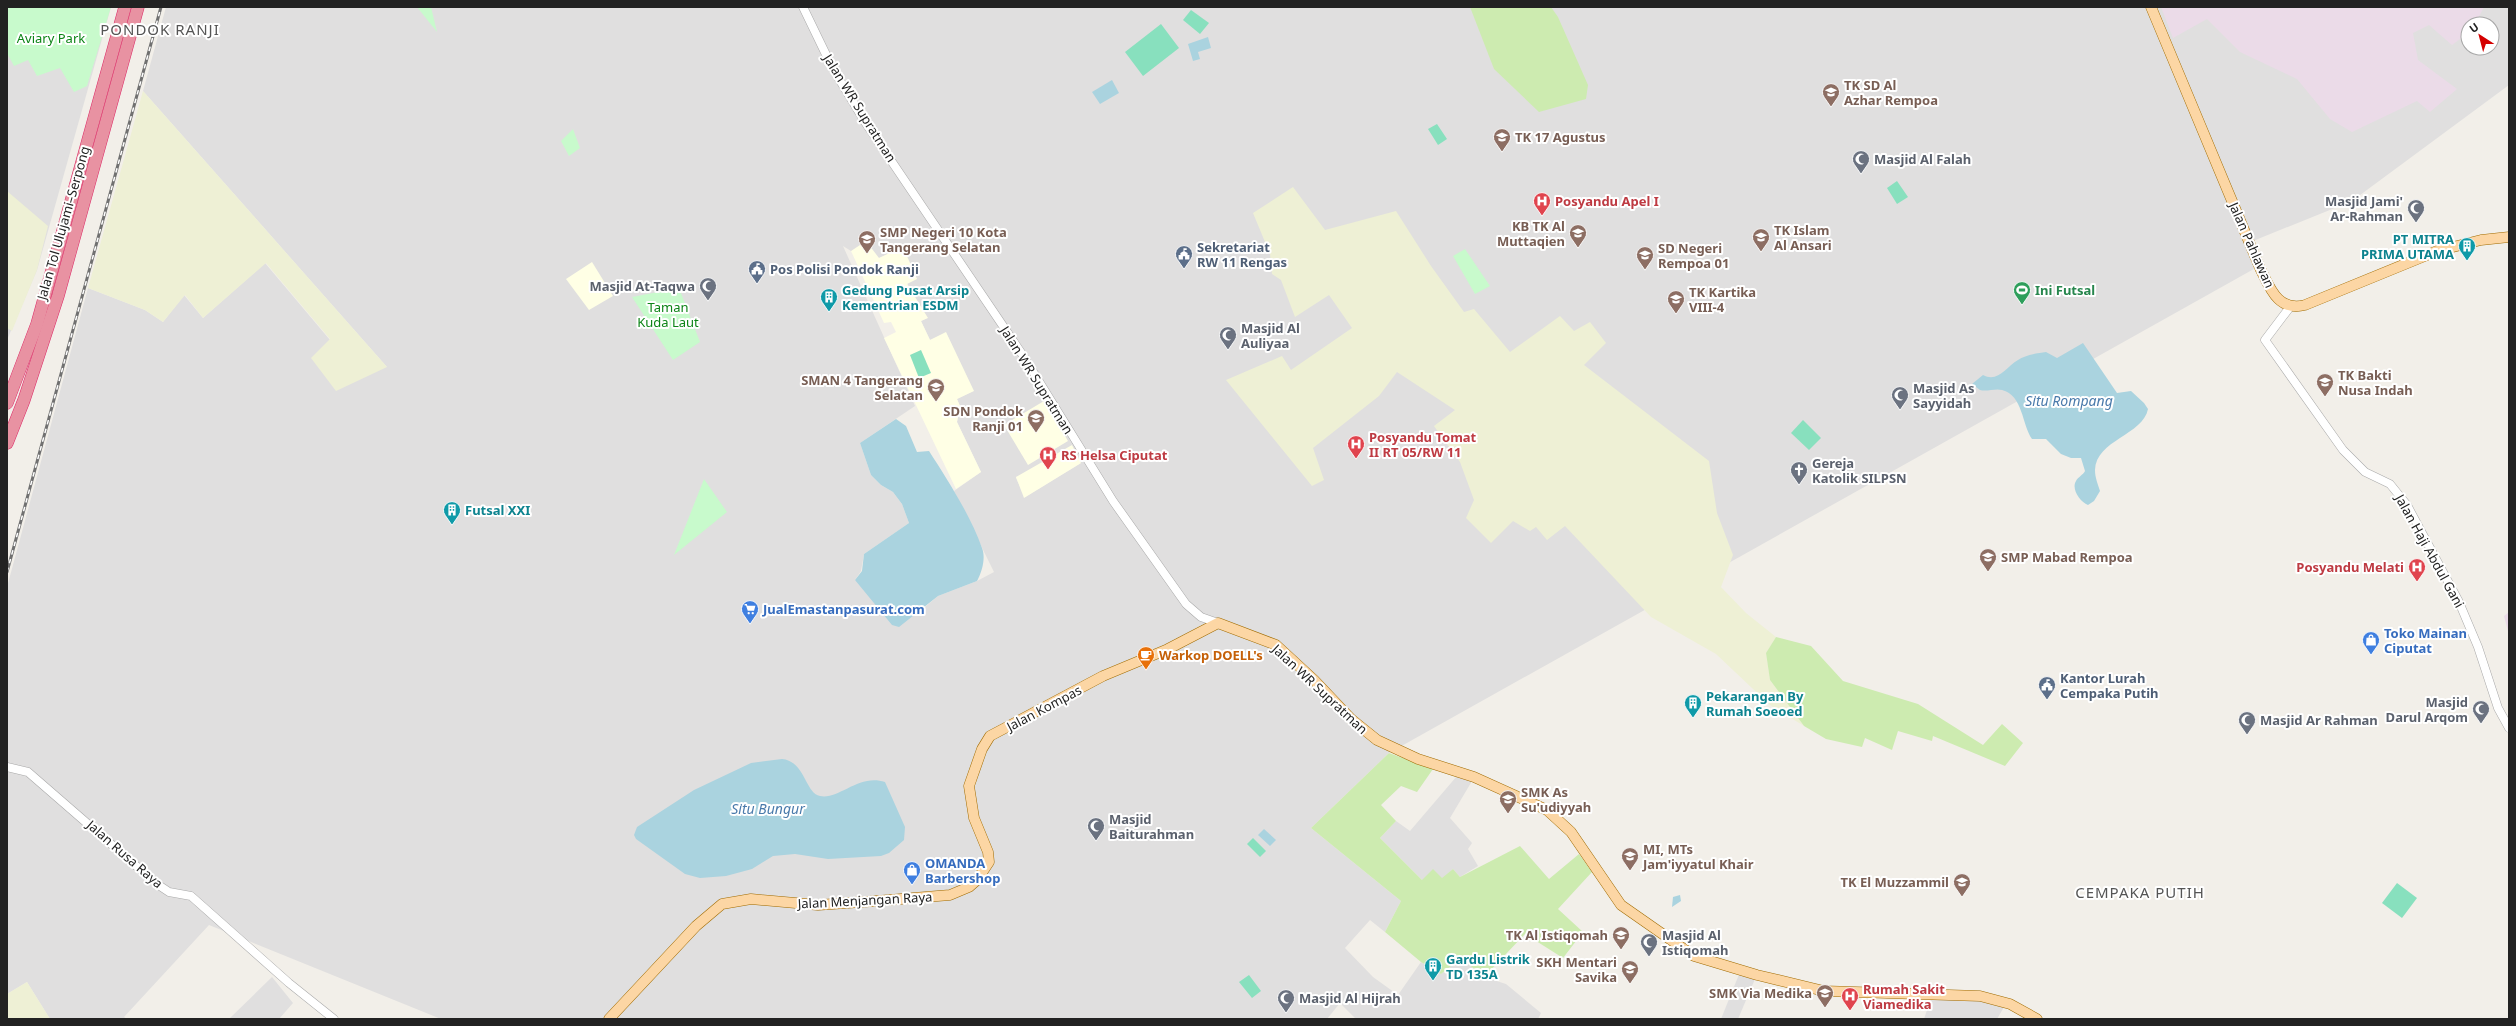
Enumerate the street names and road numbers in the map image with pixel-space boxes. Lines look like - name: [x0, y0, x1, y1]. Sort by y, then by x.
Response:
- street label: Jalan WR Supratman: [818, 49, 901, 165]
- street label: Jalan Tol Ulujami–Serpong: [32, 144, 94, 304]
- street label: Jalan Pahlawan: [2224, 197, 2279, 291]
- street label: Jalan WR Supratman: [995, 321, 1078, 437]
- street label: Jalan Haji Abdul Gani: [2390, 489, 2469, 611]
- street label: Jalan WR Supratman: [1267, 639, 1372, 738]
- street label: Jalan Kompas: [1002, 681, 1085, 736]
- street label: Jalan Rusa Raya: [82, 815, 167, 892]
- street label: Jalan Menjangan Raya: [795, 887, 933, 913]

